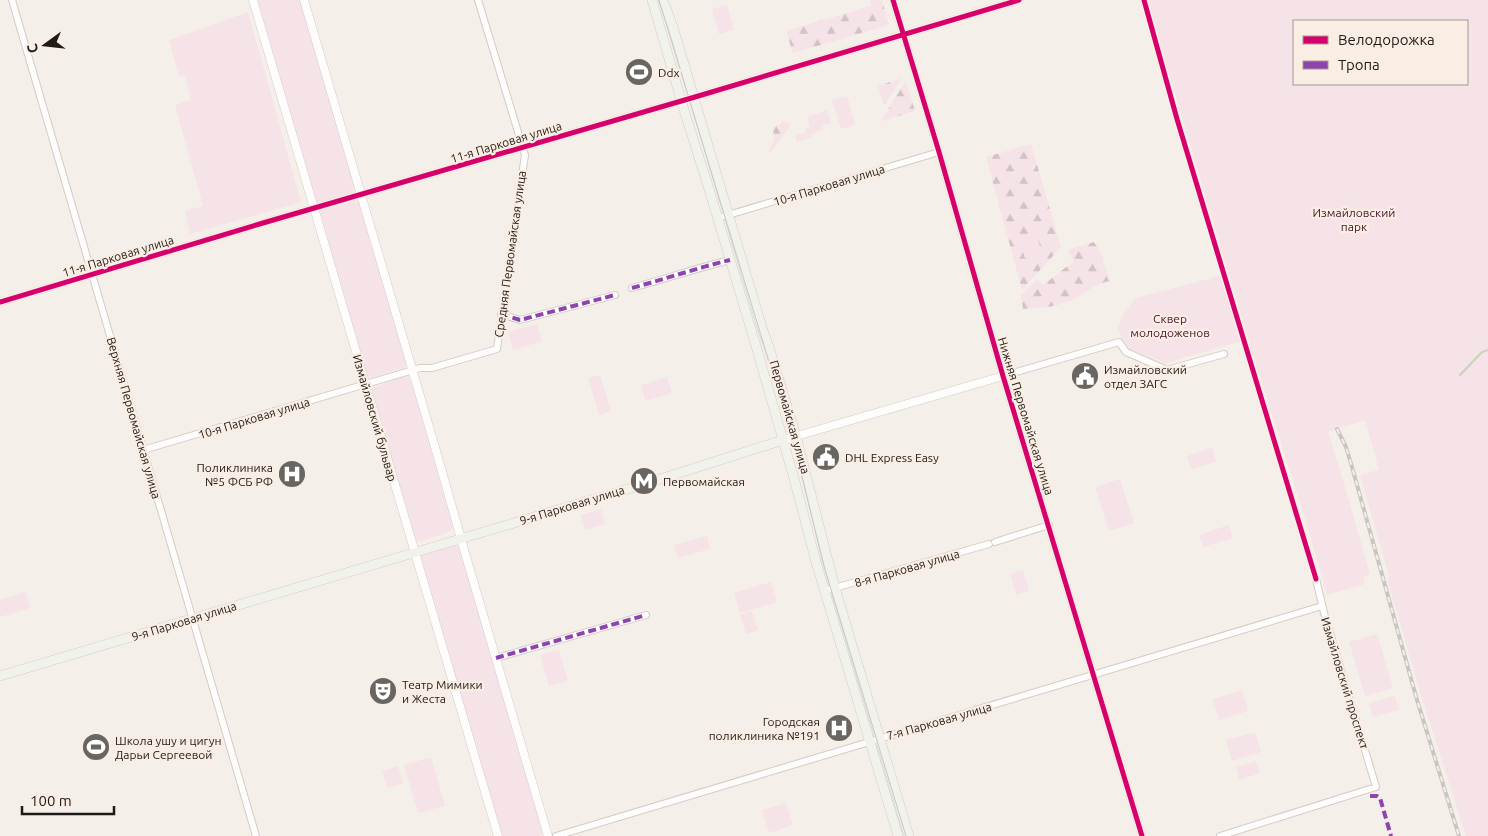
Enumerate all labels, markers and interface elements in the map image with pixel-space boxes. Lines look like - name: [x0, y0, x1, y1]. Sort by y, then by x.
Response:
- north arrow: [20, 20, 70, 70]
- legend: [1293, 20, 1468, 85]
- text: Велодорожка: [1338, 31, 1435, 48]
- text: С: [24, 42, 41, 55]
- text: Тропа: [1338, 56, 1380, 73]
- sports icon: Ddx: [624, 57, 654, 87]
- place label: Ddx: [658, 66, 680, 79]
- street label: 11-я Парковая улица: [449, 119, 563, 165]
- street label: 10-я Парковая улица: [772, 162, 886, 208]
- street label: Средняя Первомайская улица: [492, 170, 528, 338]
- park label: Измайловский парк: [1313, 206, 1395, 233]
- street label: 11-я Парковая улица: [61, 233, 175, 279]
- park label: Сквер молодоженов: [1130, 312, 1210, 339]
- street label: Нижняя Первомайская улица: [996, 335, 1056, 497]
- street label: Верхняя Первомайская улица: [105, 336, 163, 500]
- street label: Измайловский бульвар: [351, 353, 399, 483]
- street label: Первомайская улица: [768, 359, 812, 475]
- public building icon: Измайловский отдел ЗАГС: [1070, 361, 1100, 391]
- place label: Измайловский отдел ЗАГС: [1104, 363, 1187, 390]
- street label: 10-я Парковая улица: [197, 395, 311, 441]
- public building icon: DHL Express Easy: [811, 442, 841, 472]
- place label: DHL Express Easy: [845, 451, 939, 464]
- hospital icon: Поликлиника №5 ФСБ РФ: [277, 459, 307, 489]
- place label: Поликлиника №5 ФСБ РФ: [197, 461, 273, 488]
- metro station icon: Первомайская: [629, 466, 659, 496]
- place label: Первомайская: [663, 475, 745, 488]
- street label: 9-я Парковая улица: [518, 483, 626, 527]
- street label: 8-я Парковая улица: [853, 547, 961, 589]
- street label: 9-я Парковая улица: [130, 599, 238, 643]
- street label: Измайловский проспект: [1319, 615, 1371, 751]
- theatre icon: Театр Мимики и Жеста: [368, 676, 398, 706]
- place label: Театр Мимики и Жеста: [402, 678, 483, 705]
- street label: 7-я Парковая улица: [885, 700, 993, 742]
- hospital icon: Городская поликлиника №191: [824, 713, 854, 743]
- place label: Городская поликлиника №191: [709, 715, 820, 742]
- sports icon: Школа ушу и цигун Дарьи Сергеевой: [81, 732, 111, 762]
- place label: Школа ушу и цигун Дарьи Сергеевой: [115, 734, 221, 761]
- scale bar: [22, 784, 115, 816]
- text: 100 m: [30, 792, 72, 809]

